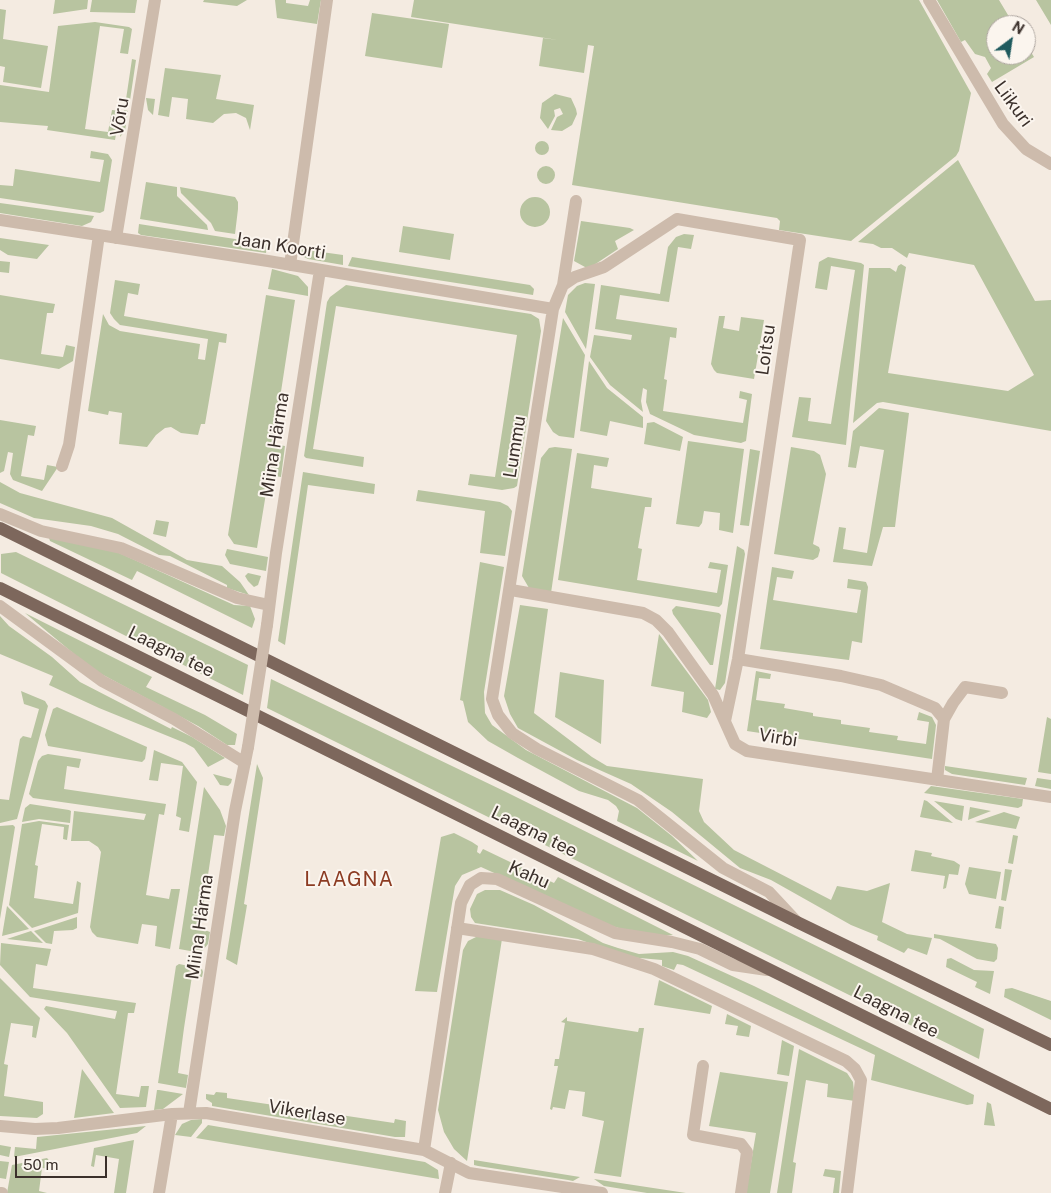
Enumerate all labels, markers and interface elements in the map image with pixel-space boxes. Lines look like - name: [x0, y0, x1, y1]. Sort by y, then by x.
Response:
- north arrow: [986, 15, 1036, 65]
- text: N: [1009, 18, 1027, 38]
- street label: Liikuri: [989, 77, 1037, 131]
- street label: Võru: [106, 96, 134, 138]
- street label: Jaan Koorti: [233, 228, 327, 264]
- street label: Loitsu: [752, 323, 780, 377]
- street label: Miina Härma: [256, 391, 294, 499]
- street label: Lummu: [499, 414, 531, 480]
- street label: Laagna tee: [124, 622, 218, 682]
- street label: Virbi: [757, 724, 799, 752]
- street label: Laagna tee: [487, 802, 581, 862]
- street label: Kahu: [505, 856, 553, 894]
- district label: LAAGNA: [303, 868, 395, 892]
- street label: Miina Härma: [182, 873, 218, 981]
- street label: Laagna tee: [850, 981, 942, 1043]
- street label: Vikerlase: [267, 1096, 347, 1130]
- scale bar: [18, 1146, 110, 1178]
- text: 50 m: [23, 1156, 58, 1173]

